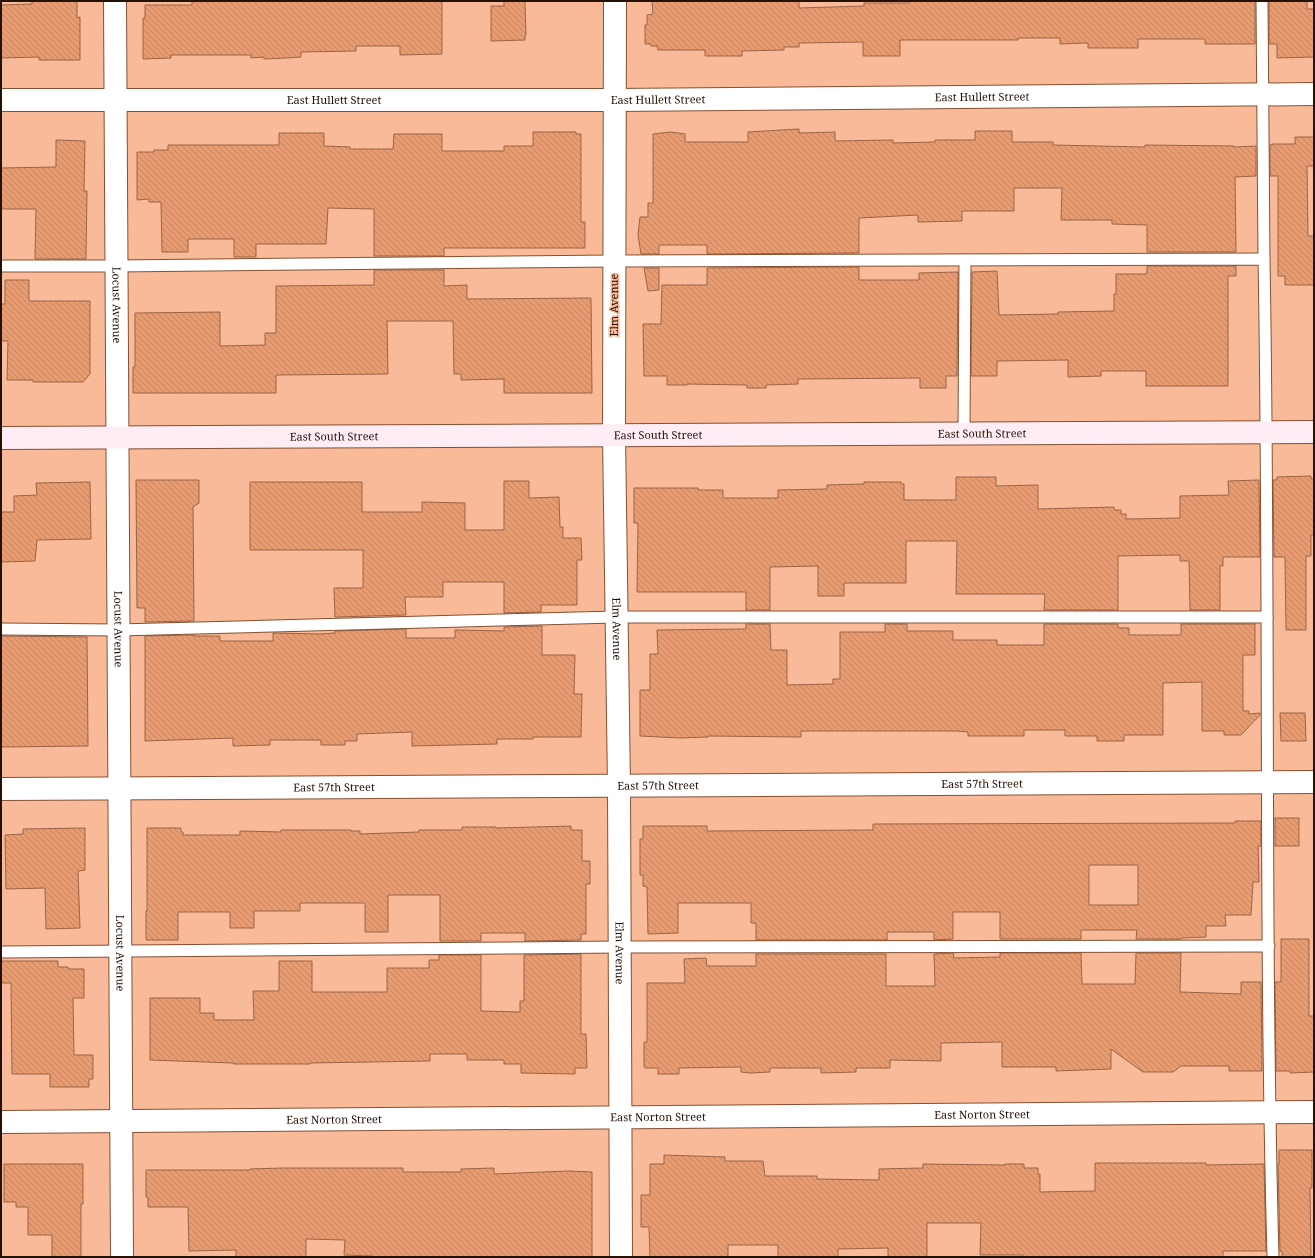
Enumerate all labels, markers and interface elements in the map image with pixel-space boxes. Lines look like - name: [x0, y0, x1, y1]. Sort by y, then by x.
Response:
- street label: East Hullett Street: [935, 88, 1029, 104]
- street label: East Hullett Street: [611, 91, 705, 107]
- street label: East Hullett Street: [287, 92, 381, 107]
- street label: Locust Avenue: [109, 267, 125, 344]
- street label: Elm Avenue: [606, 273, 621, 336]
- street label: East South Street: [938, 425, 1026, 441]
- street label: East South Street: [614, 427, 702, 442]
- street label: East South Street: [290, 428, 378, 444]
- street label: Locust Avenue: [111, 591, 127, 668]
- street label: Elm Avenue: [609, 597, 625, 661]
- street label: East 57th Street: [941, 776, 1023, 791]
- street label: East 57th Street: [617, 777, 699, 793]
- street label: East 57th Street: [293, 779, 375, 794]
- street label: Locust Avenue: [113, 915, 129, 992]
- street label: Elm Avenue: [613, 921, 628, 985]
- street label: East Norton Street: [934, 1106, 1030, 1122]
- street label: East Norton Street: [610, 1109, 706, 1124]
- street label: East Norton Street: [286, 1111, 382, 1127]

